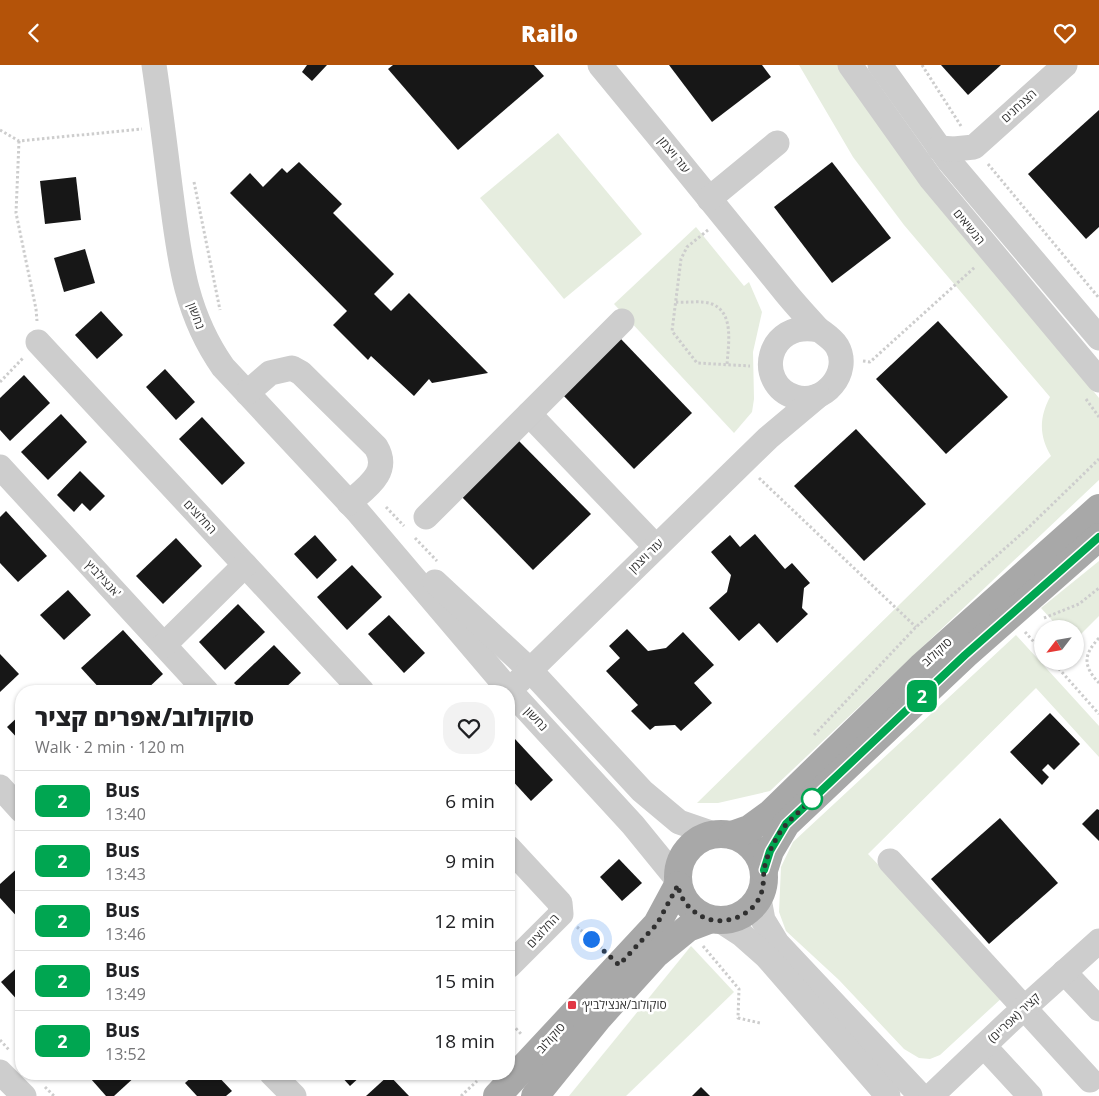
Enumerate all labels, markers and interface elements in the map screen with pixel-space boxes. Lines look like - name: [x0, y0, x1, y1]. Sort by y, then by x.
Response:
- text: Railo: [521, 18, 578, 48]
- icon: back: [20, 19, 48, 47]
- icon: heart: [1051, 19, 1079, 47]
- street label: הצנחנים: [997, 85, 1040, 126]
- street label: עזר ויצמן: [654, 133, 694, 177]
- street label: הנשיאים: [950, 205, 989, 248]
- street label: נחשון: [184, 300, 209, 332]
- street label: החלוצים: [180, 496, 221, 537]
- street label: עזר ויצמן: [624, 535, 667, 576]
- street label: אנצילביץ': [82, 556, 125, 601]
- north arrow: [1034, 620, 1084, 670]
- map controls: [1034, 620, 1084, 670]
- street label: סוקולוב: [918, 633, 955, 670]
- line badge: 2: [906, 680, 938, 712]
- text: 2: [917, 684, 927, 708]
- text: סוקולוב/אפרים קציר: [35, 700, 254, 733]
- button: heart: [443, 702, 495, 754]
- street label: נחשון: [521, 703, 552, 734]
- text: Walk · 2 min · 120 m: [35, 736, 185, 758]
- text: Bus: [105, 777, 140, 803]
- text: 6 min: [445, 788, 495, 814]
- unlabelled marker: [801, 788, 823, 810]
- text: 2: [57, 789, 68, 813]
- text: 13:40: [105, 803, 146, 825]
- text: Bus: [105, 837, 140, 863]
- text: 9 min: [445, 848, 495, 874]
- text: 2: [57, 849, 68, 873]
- text: 13:43: [105, 863, 146, 885]
- text: Bus: [105, 897, 140, 923]
- text: 12 min: [434, 908, 495, 934]
- text: 2: [57, 909, 68, 933]
- street label: החלוצים: [522, 910, 563, 951]
- text: 13:46: [105, 923, 146, 945]
- your location: [579, 927, 604, 952]
- text: Bus: [105, 957, 140, 983]
- text: 15 min: [434, 968, 495, 994]
- text: 2: [57, 969, 68, 993]
- text: 13:49: [105, 983, 146, 1005]
- street label: קציר (אפריים): [984, 989, 1044, 1046]
- place label: סוקולוב/אנצילביץ׳: [582, 996, 667, 1013]
- marker: סוקולוב/אנצילביץ׳: [566, 999, 578, 1011]
- text: Bus: [105, 1017, 140, 1043]
- street label: סוקולוב: [532, 1019, 569, 1057]
- text: 18 min: [434, 1028, 495, 1054]
- text: 2: [57, 1029, 68, 1053]
- text: 13:52: [105, 1043, 146, 1065]

